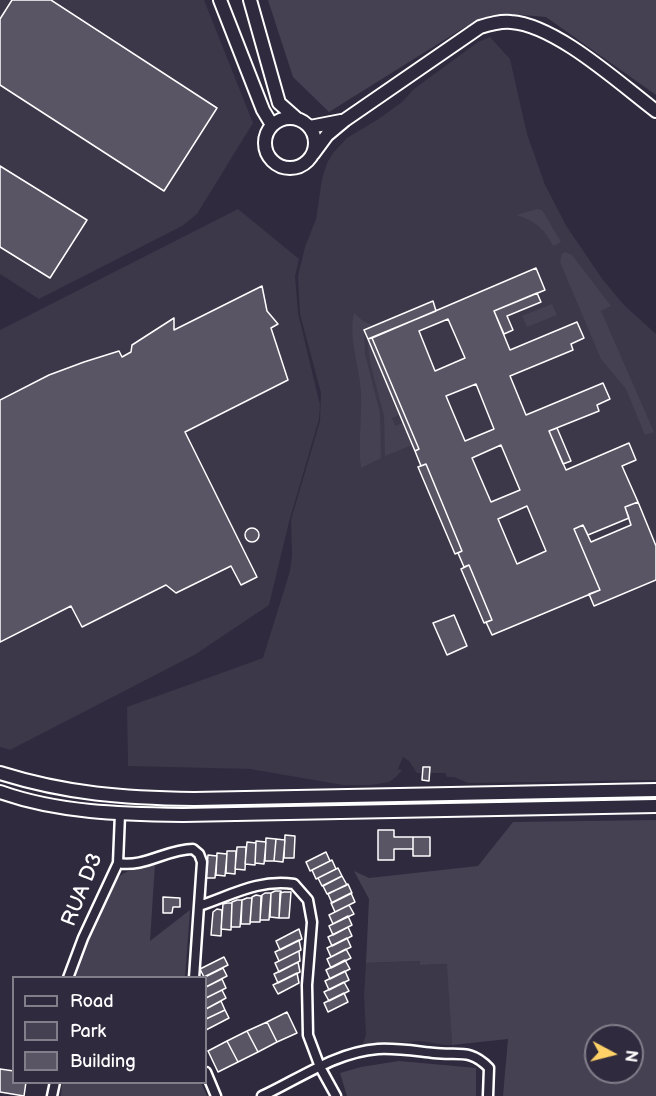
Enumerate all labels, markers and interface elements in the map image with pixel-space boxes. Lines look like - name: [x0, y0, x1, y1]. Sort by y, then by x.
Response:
- street label: RUA D3: [57, 850, 109, 930]
- legend: [12, 976, 207, 1084]
- text: Road: [70, 991, 114, 1012]
- text: Park: [70, 1021, 106, 1042]
- north arrow: [584, 1024, 644, 1084]
- text: N: [620, 1049, 641, 1063]
- text: Building: [70, 1051, 136, 1072]

